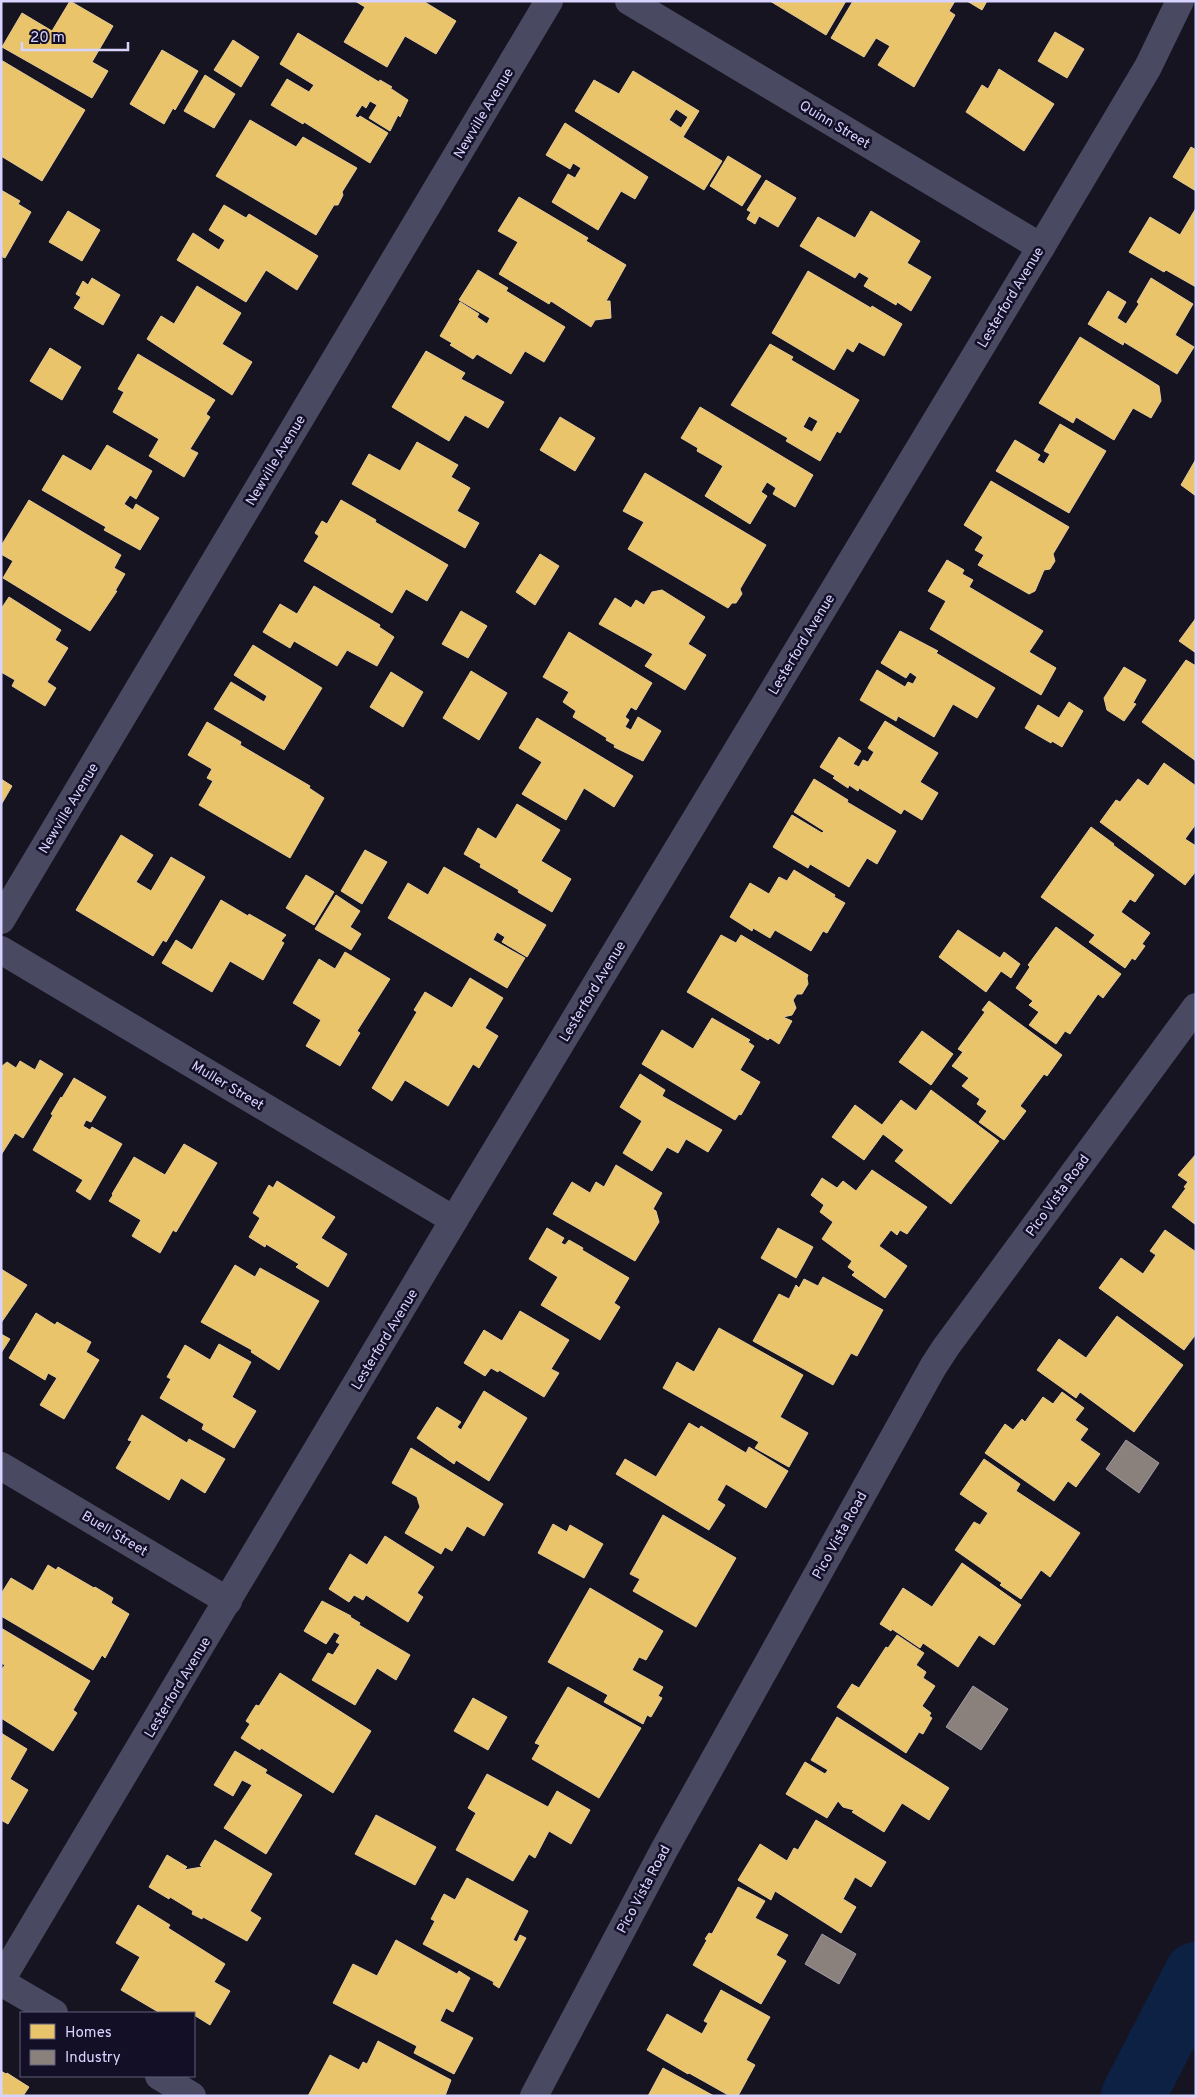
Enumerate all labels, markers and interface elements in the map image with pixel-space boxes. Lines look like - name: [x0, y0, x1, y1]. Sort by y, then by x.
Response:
- scale bar: [22, 20, 129, 52]
- text: 20 m: [30, 29, 65, 48]
- street label: Newville Avenue: [451, 65, 518, 162]
- street label: Quinn Street: [796, 98, 873, 153]
- street label: Lesterford Avenue: [974, 244, 1048, 351]
- street label: Newville Avenue: [243, 412, 310, 509]
- street label: Lesterford Avenue: [765, 591, 839, 698]
- street label: Newville Avenue: [36, 760, 103, 857]
- street label: Lesterford Avenue: [556, 938, 630, 1045]
- street label: Muller Street: [188, 1058, 267, 1115]
- street label: Pico Vista Road: [1023, 1152, 1094, 1240]
- street label: Lesterford Avenue: [348, 1286, 422, 1393]
- street label: Pico Vista Road: [809, 1489, 871, 1582]
- street label: Buell Street: [78, 1508, 150, 1561]
- street label: Lesterford Avenue: [141, 1634, 215, 1741]
- street label: Pico Vista Road: [614, 1843, 675, 1937]
- legend: [20, 2012, 195, 2077]
- text: Homes: [65, 2024, 112, 2043]
- text: Industry: [65, 2049, 121, 2068]

